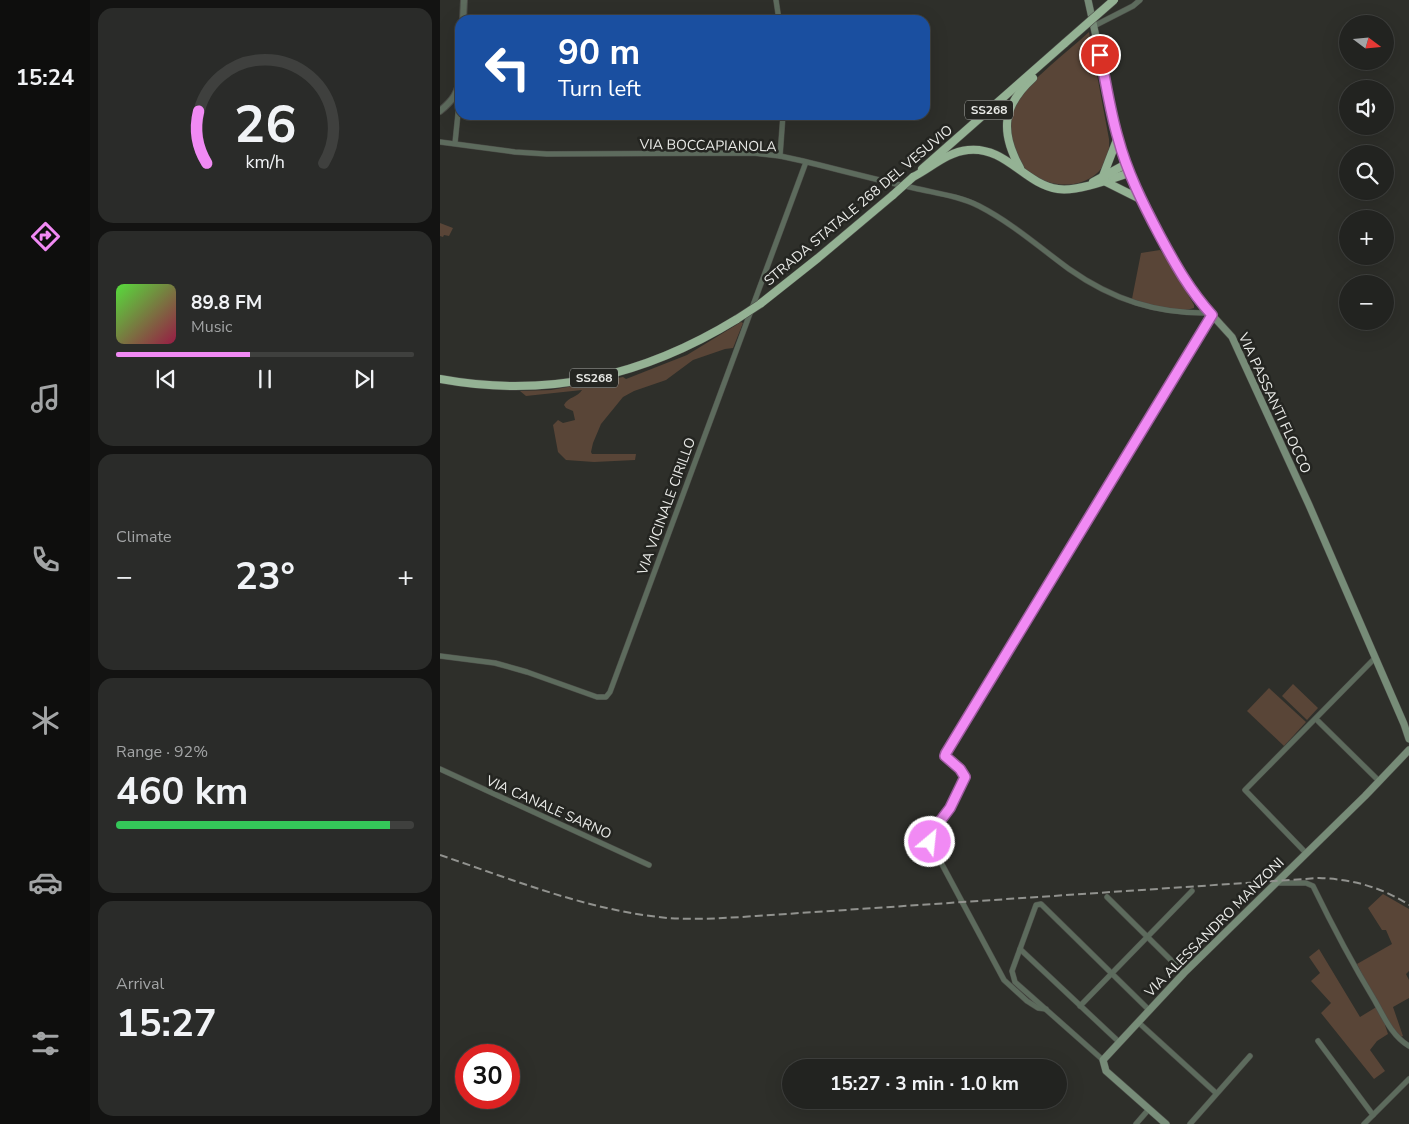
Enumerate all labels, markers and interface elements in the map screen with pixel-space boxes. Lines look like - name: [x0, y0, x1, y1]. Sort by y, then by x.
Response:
- north arrow: [1339, 15, 1394, 70]
- map controls: [1339, 15, 1394, 330]
- text: 90 m: [558, 29, 640, 76]
- pin: [1079, 34, 1121, 76]
- icon: left: [475, 35, 540, 100]
- icon: arrive: [1086, 41, 1114, 69]
- text: 15:24: [16, 63, 74, 93]
- text: Turn left: [558, 74, 641, 104]
- button: sound: [1339, 80, 1394, 135]
- text: 26: [234, 89, 296, 160]
- road number: SS268: [965, 100, 1013, 120]
- street label: STRADA STATALE 268 DEL VESUVIO: [760, 121, 957, 290]
- street label: VIA BOCCAPIANOLA: [638, 135, 777, 156]
- button: search: [1339, 145, 1394, 200]
- text: km/h: [245, 150, 285, 174]
- button: +: [1339, 210, 1394, 265]
- icon: directions: [28, 219, 63, 254]
- button: −: [1339, 275, 1394, 330]
- text: 89.8 FM: [191, 290, 262, 316]
- text: Music: [191, 316, 232, 338]
- street label: VIA PASSANTI FLOCCO: [1233, 329, 1315, 477]
- icon: previous: [152, 365, 180, 393]
- icon: pause: [251, 365, 279, 393]
- icon: next: [350, 365, 378, 393]
- road number: SS268: [570, 368, 618, 388]
- icon: music: [28, 381, 63, 416]
- street label: VIA VICINALE CIRILLO: [632, 435, 700, 578]
- text: Climate: [116, 526, 171, 548]
- icon: phone: [28, 542, 63, 577]
- text: 23°: [235, 551, 295, 602]
- text: −: [116, 558, 133, 596]
- text: +: [397, 558, 414, 596]
- icon: climate: [28, 703, 63, 738]
- text: Range · 92%: [116, 741, 208, 763]
- text: 460 km: [116, 766, 248, 817]
- street label: VIA CANALE SARNO: [482, 771, 615, 844]
- position arrow: [903, 815, 955, 867]
- street label: VIA ALESSANDRO MANZONI: [1140, 853, 1288, 1002]
- icon: car: [28, 865, 63, 900]
- text: Arrival: [116, 973, 164, 995]
- text: 15:27: [116, 998, 217, 1049]
- icon: filters: [28, 1026, 63, 1061]
- speed limit sign: 30: [455, 1044, 520, 1109]
- text: 15:27 · 3 min · 1.0 km: [830, 1071, 1019, 1097]

